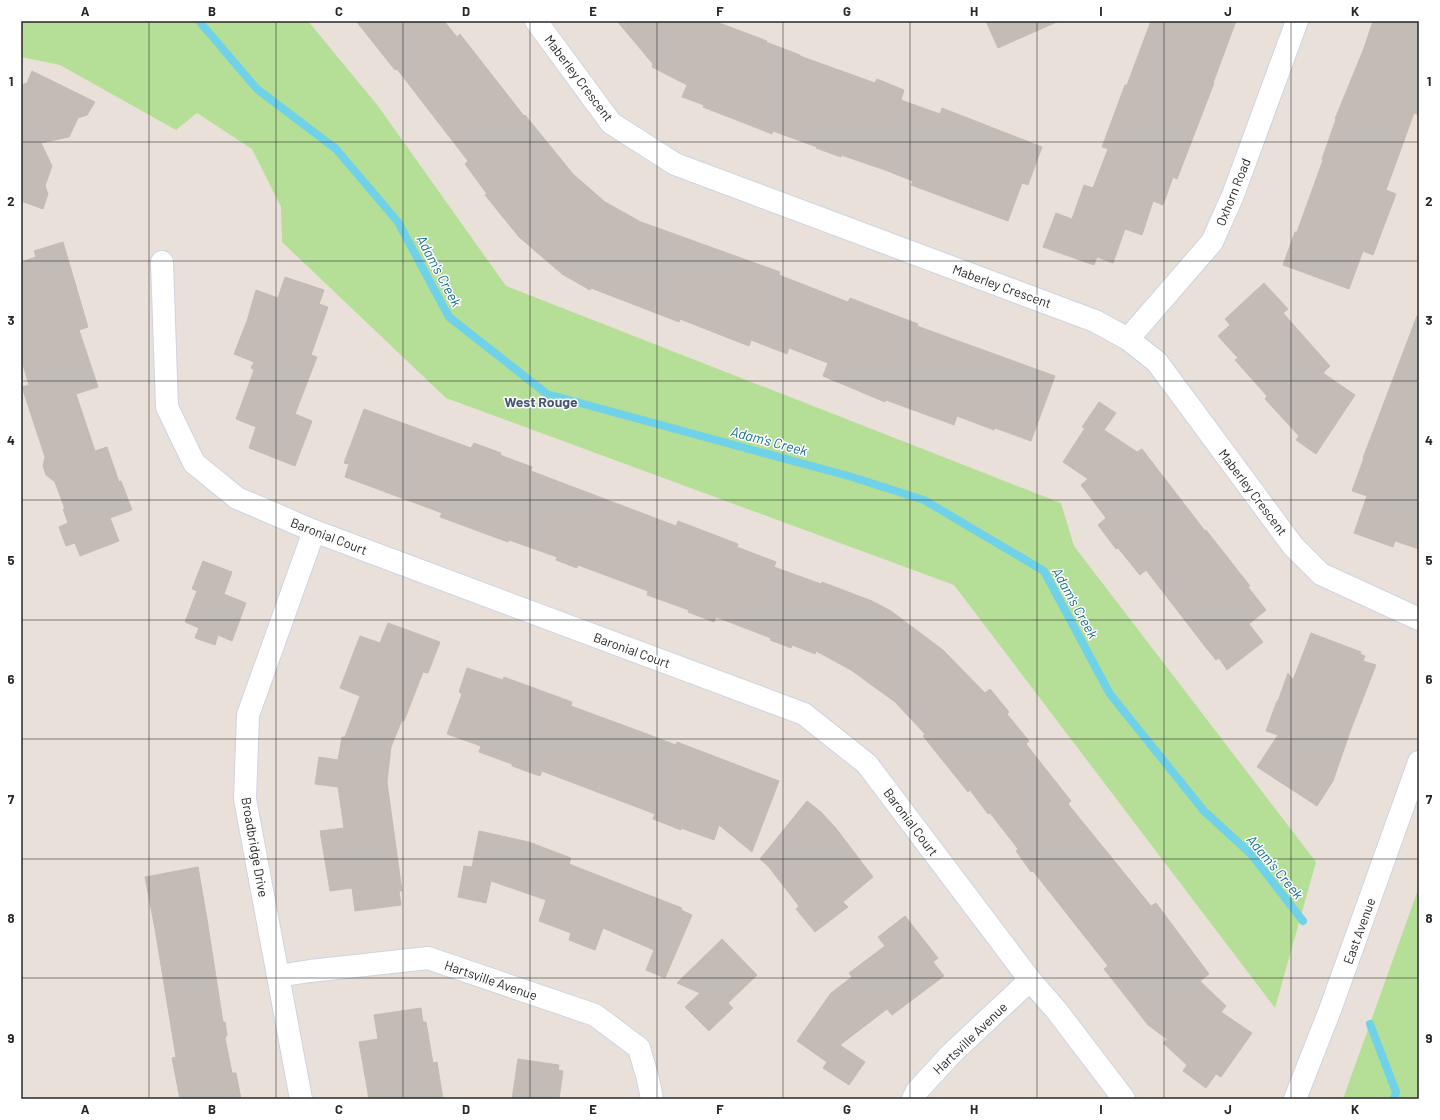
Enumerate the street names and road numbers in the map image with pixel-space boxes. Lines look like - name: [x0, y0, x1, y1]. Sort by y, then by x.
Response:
- street label: Maberley Crescent: [541, 32, 617, 124]
- street label: Oxhorn Road: [1212, 156, 1254, 228]
- street label: Maberley Crescent: [950, 261, 1054, 311]
- street label: Maberley Crescent: [1215, 446, 1291, 538]
- street label: Baronial Court: [289, 514, 369, 558]
- street label: Baronial Court: [591, 629, 673, 671]
- street label: Baronial Court: [880, 785, 942, 859]
- street label: Broadbridge Drive: [238, 796, 272, 898]
- street label: East Avenue: [1340, 896, 1378, 966]
- street label: Hartsville Avenue: [443, 957, 540, 1003]
- street label: Hartsville Avenue: [930, 999, 1010, 1077]

